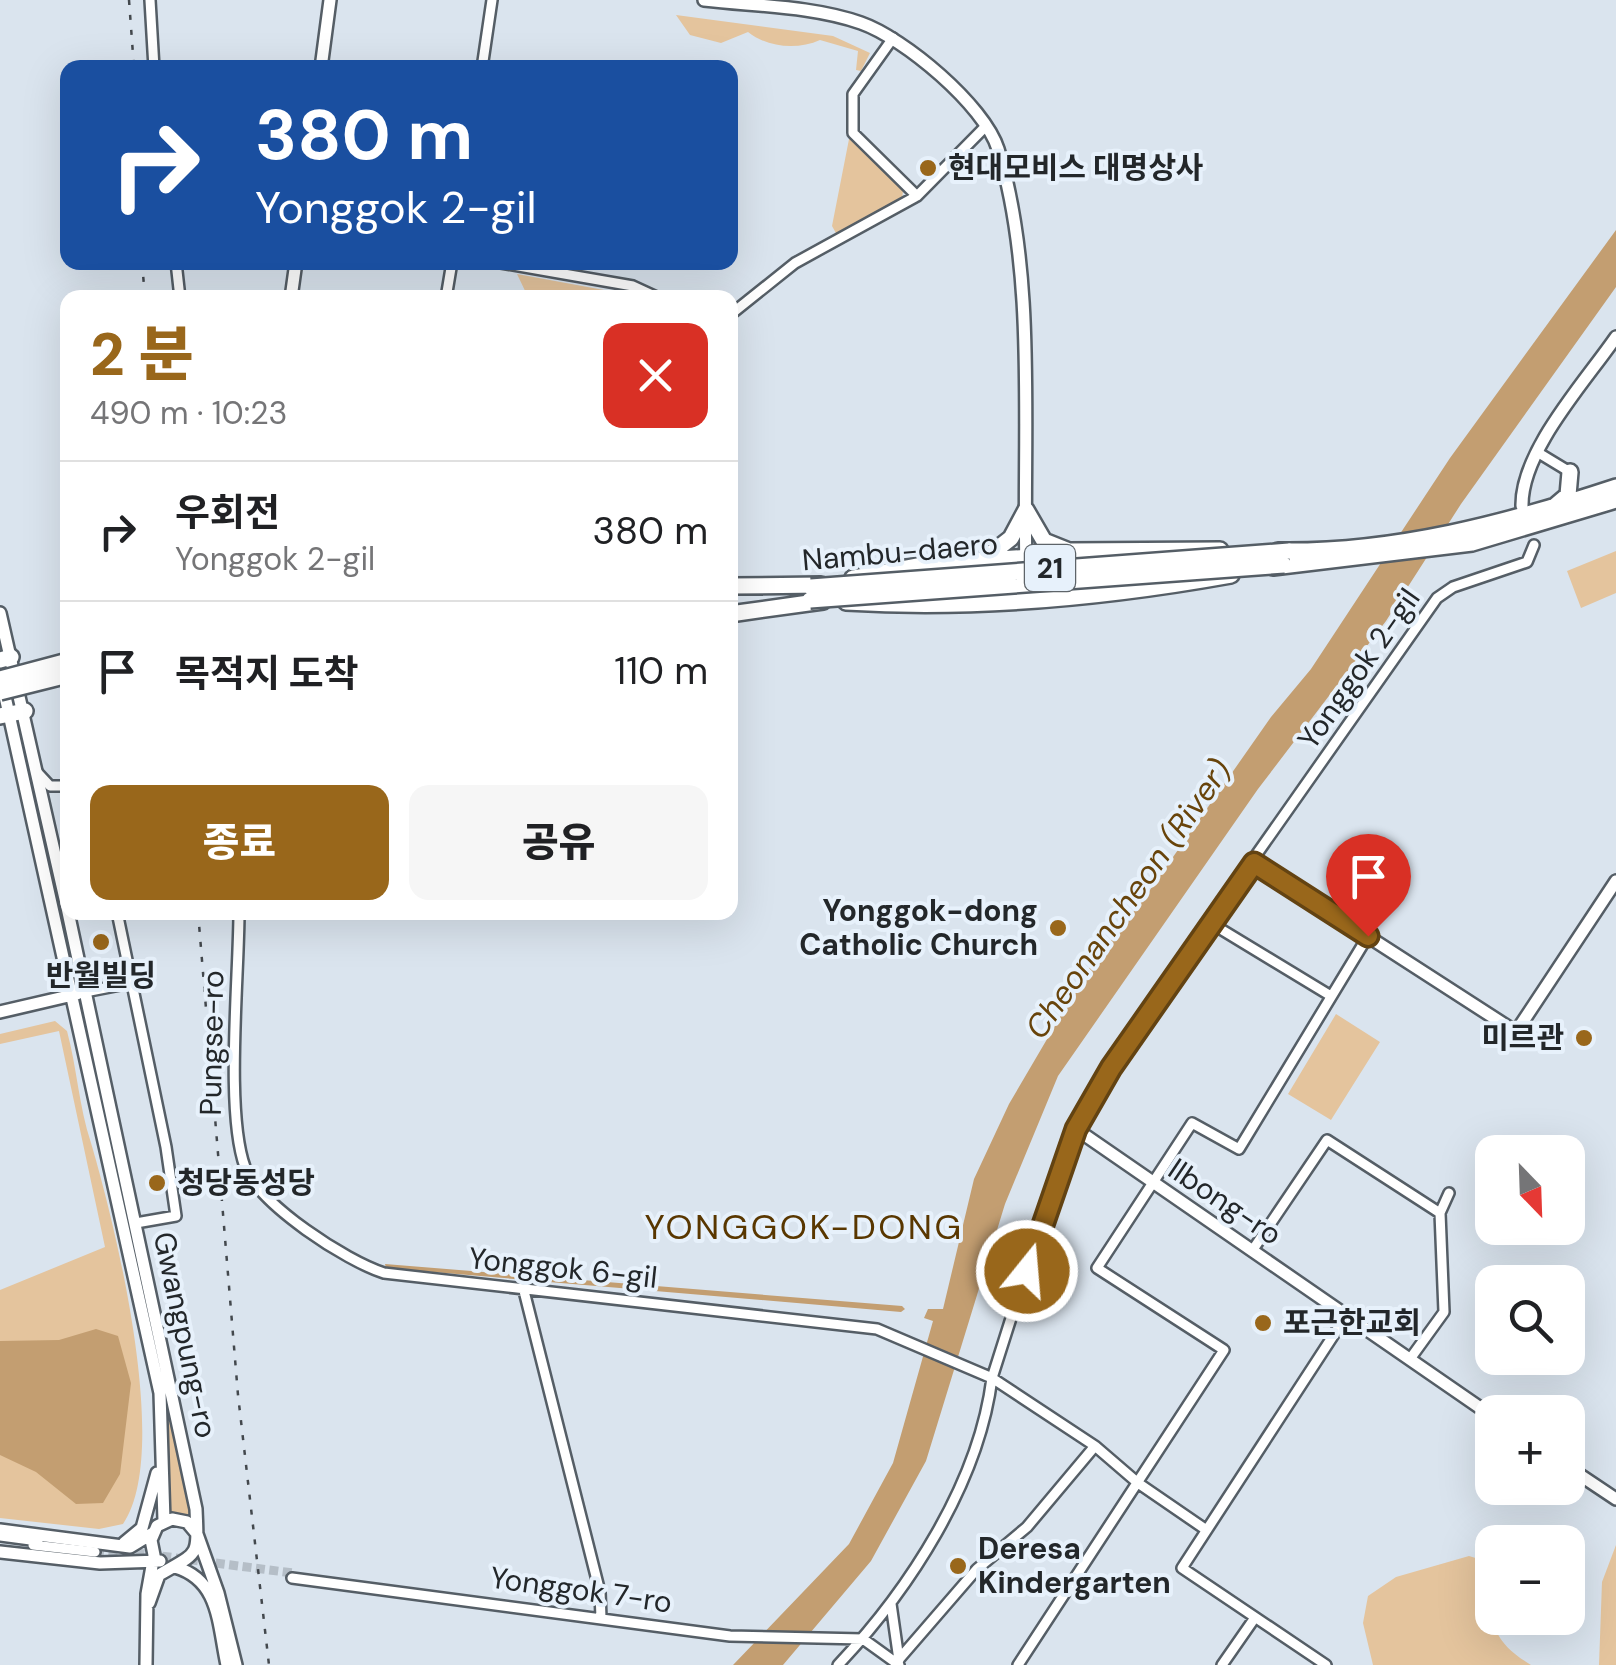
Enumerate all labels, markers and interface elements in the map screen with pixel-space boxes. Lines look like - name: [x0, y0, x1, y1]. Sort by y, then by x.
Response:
- text: 380 m: [255, 90, 473, 181]
- icon: right: [90, 100, 220, 230]
- place label: 현대모비스 대명상사: [948, 148, 1203, 187]
- marker: 현대모비스 대명상사: [917, 157, 939, 179]
- text: Yonggok 2-gil: [255, 178, 537, 237]
- text: 2 분: [90, 315, 194, 394]
- button: close: [603, 323, 708, 428]
- text: 490 m · 10:23: [90, 392, 287, 434]
- text: 우회전: [175, 488, 280, 538]
- icon: right: [90, 504, 145, 559]
- text: 380 m: [592, 506, 708, 556]
- street label: Nambu-daero: [800, 524, 1000, 579]
- text: Yonggok 2-gil: [175, 538, 375, 580]
- road number: 21: [1025, 545, 1075, 591]
- street label: Yonggok 2-gil: [1289, 581, 1428, 757]
- icon: arrive: [90, 644, 145, 699]
- text: 110 m: [614, 646, 708, 696]
- text: 목적지 도착: [175, 649, 359, 699]
- water label: Cheonancheon (River): [1016, 751, 1240, 1047]
- button: 종료: [90, 785, 389, 900]
- button: 공유: [409, 785, 708, 900]
- pin: [1326, 834, 1411, 937]
- icon: arrive: [1341, 849, 1396, 904]
- place label: Yonggok-dong Catholic Church: [799, 891, 1038, 964]
- marker: Yonggok-dong Catholic Church: [1047, 917, 1069, 939]
- marker: 반월빌딩: [90, 931, 112, 953]
- place label: 반월빌딩: [46, 956, 156, 995]
- street label: Pungse-ro: [191, 970, 232, 1116]
- place label: 미르관: [1481, 1018, 1564, 1057]
- marker: 미르관: [1573, 1027, 1595, 1049]
- north arrow: [1475, 1135, 1585, 1245]
- map controls: [1475, 1135, 1585, 1635]
- street label: Ilbong-ro: [1161, 1149, 1290, 1254]
- place label: 청당동성당: [177, 1163, 315, 1202]
- marker: 청당동성당: [146, 1172, 168, 1194]
- district label: YONGGOK-DONG: [644, 1204, 964, 1250]
- position arrow: [975, 1219, 1079, 1323]
- street label: Gwangpung-ro: [145, 1228, 226, 1442]
- street label: Yonggok 6-gil: [467, 1238, 659, 1297]
- button: search: [1475, 1265, 1585, 1375]
- place label: 포근한교회: [1283, 1303, 1421, 1342]
- marker: 포근한교회: [1252, 1312, 1274, 1334]
- button: +: [1475, 1395, 1585, 1505]
- button: −: [1475, 1525, 1585, 1635]
- place label: Deresa Kindergarten: [978, 1529, 1171, 1602]
- marker: Deresa Kindergarten: [947, 1555, 969, 1577]
- street label: Yonggok 7-ro: [488, 1557, 674, 1622]

